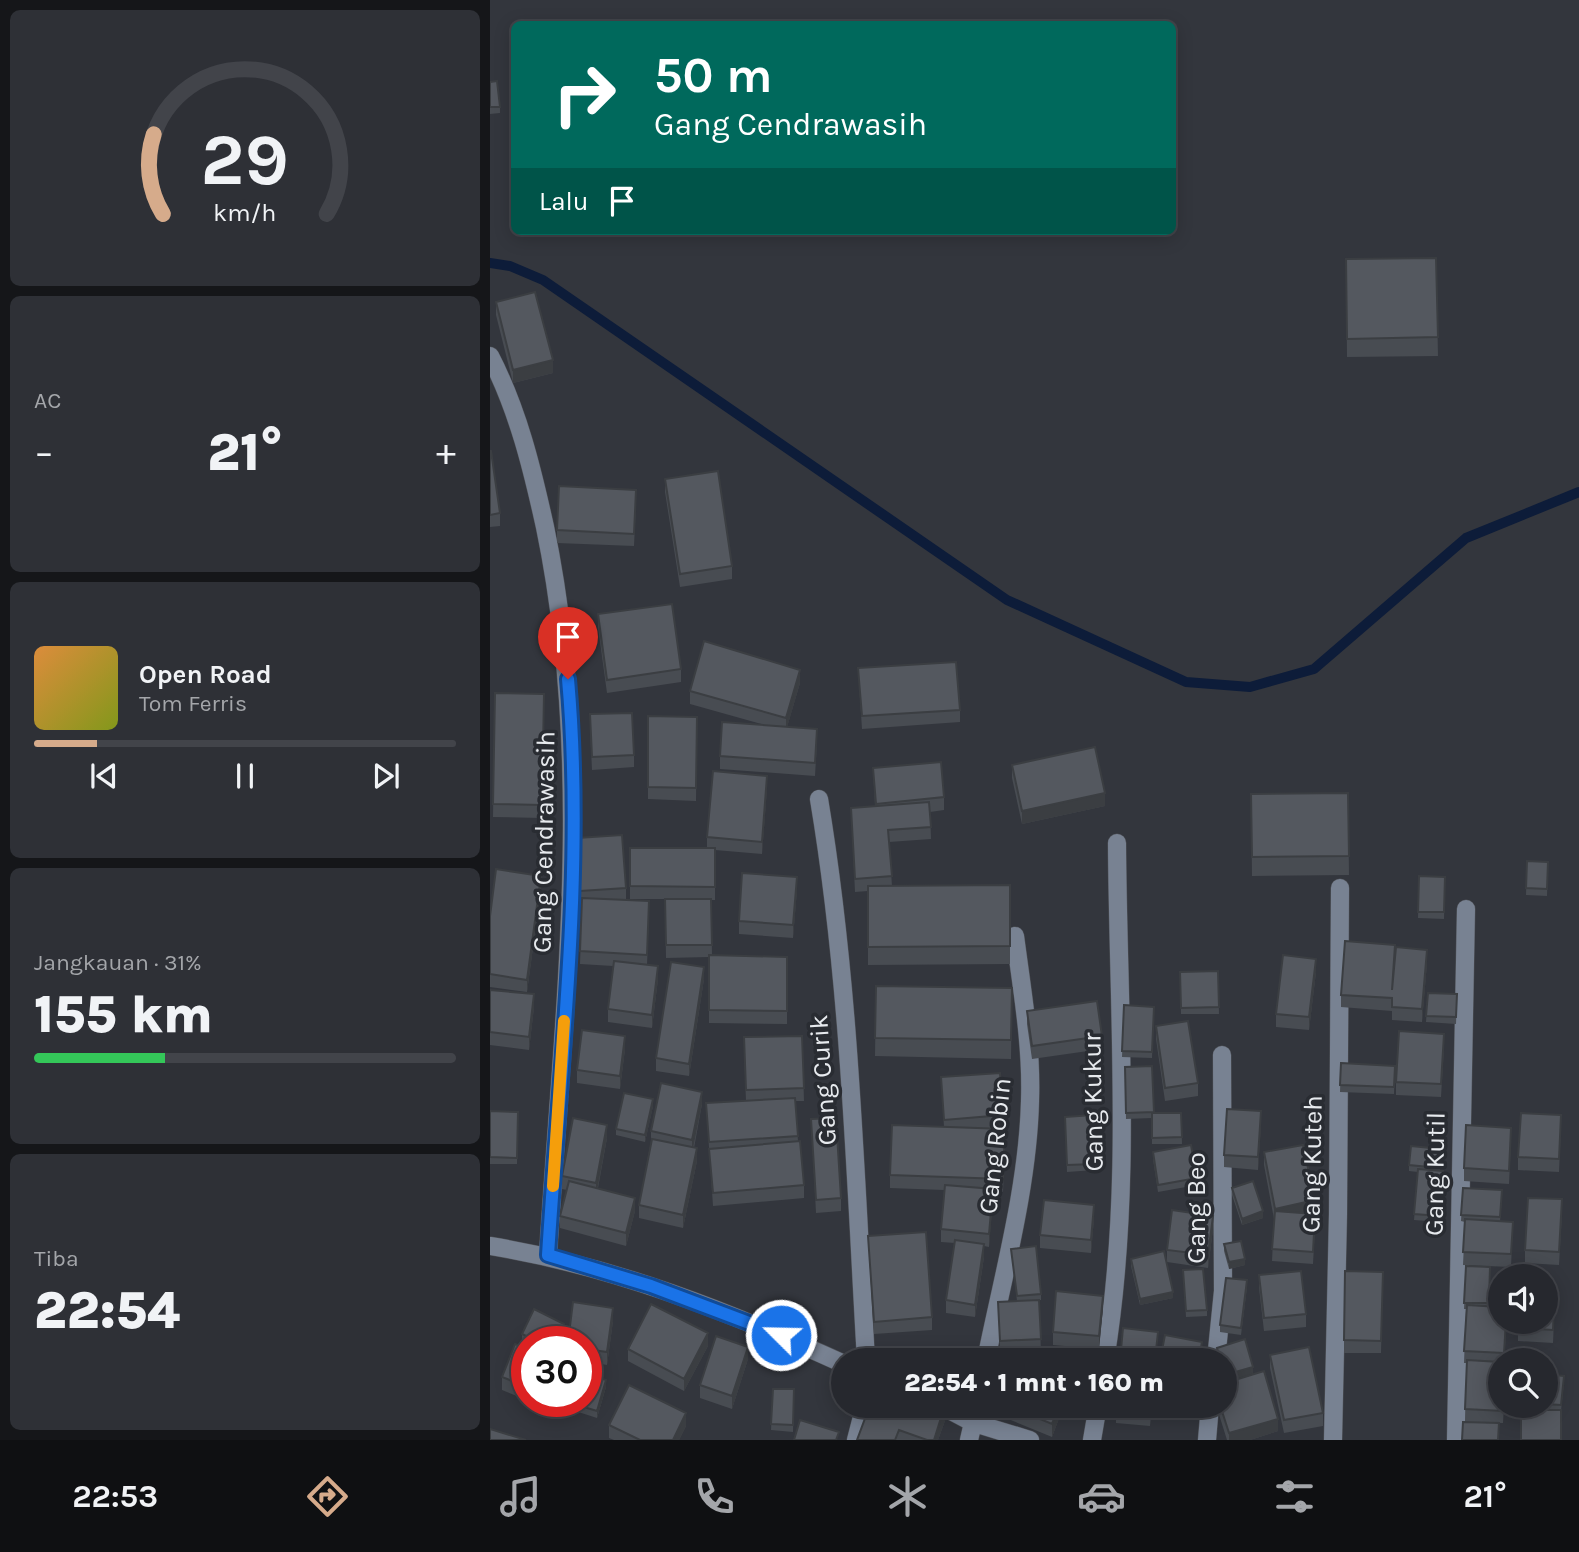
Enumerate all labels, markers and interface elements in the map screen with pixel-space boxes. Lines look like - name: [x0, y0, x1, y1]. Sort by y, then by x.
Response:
- text: 50 m: [654, 47, 772, 104]
- icon: right: [539, 49, 630, 140]
- text: Gang Cendrawasih: [654, 106, 927, 143]
- text: 29: [201, 117, 289, 202]
- icon: arrive: [603, 182, 641, 220]
- text: Lalu: [539, 186, 589, 217]
- text: km/h: [213, 198, 277, 227]
- text: AC: [34, 387, 61, 414]
- text: 21°: [207, 422, 283, 483]
- text: −: [34, 430, 54, 475]
- text: +: [436, 430, 456, 475]
- pin: [538, 607, 598, 679]
- icon: arrive: [549, 618, 587, 656]
- text: Open Road: [139, 659, 272, 690]
- text: Tom Ferris: [139, 690, 247, 717]
- street label: Gang Cendrawasih: [527, 731, 561, 953]
- icon: previous: [85, 757, 123, 795]
- icon: pause: [226, 757, 264, 795]
- icon: next: [367, 757, 405, 795]
- text: Jangkauan · 31%: [34, 949, 202, 976]
- text: 155 km: [34, 984, 213, 1045]
- street label: Gang Curik: [803, 1014, 843, 1146]
- street label: Gang Kukur: [1076, 1032, 1110, 1172]
- street label: Gang Robin: [972, 1076, 1018, 1216]
- street label: Gang Kuteh: [1295, 1095, 1329, 1233]
- street label: Gang Kutil: [1418, 1112, 1452, 1236]
- street label: Gang Beo: [1181, 1152, 1212, 1264]
- text: Tiba: [34, 1245, 79, 1272]
- map controls: [1488, 1264, 1558, 1418]
- button: sound: [1488, 1264, 1558, 1334]
- text: 22:54: [34, 1280, 180, 1341]
- position arrow: [744, 1298, 818, 1372]
- speed limit sign: 30: [511, 1326, 602, 1417]
- button: search: [1488, 1348, 1558, 1418]
- text: 22:54 · 1 mnt · 160 m: [904, 1367, 1164, 1398]
- icon: directions: [303, 1472, 352, 1521]
- icon: music: [496, 1472, 545, 1521]
- icon: phone: [690, 1472, 739, 1521]
- icon: climate: [883, 1472, 932, 1521]
- icon: car: [1077, 1472, 1126, 1521]
- icon: filters: [1270, 1472, 1319, 1521]
- text: 22:53: [72, 1478, 158, 1515]
- text: 21°: [1464, 1478, 1507, 1515]

